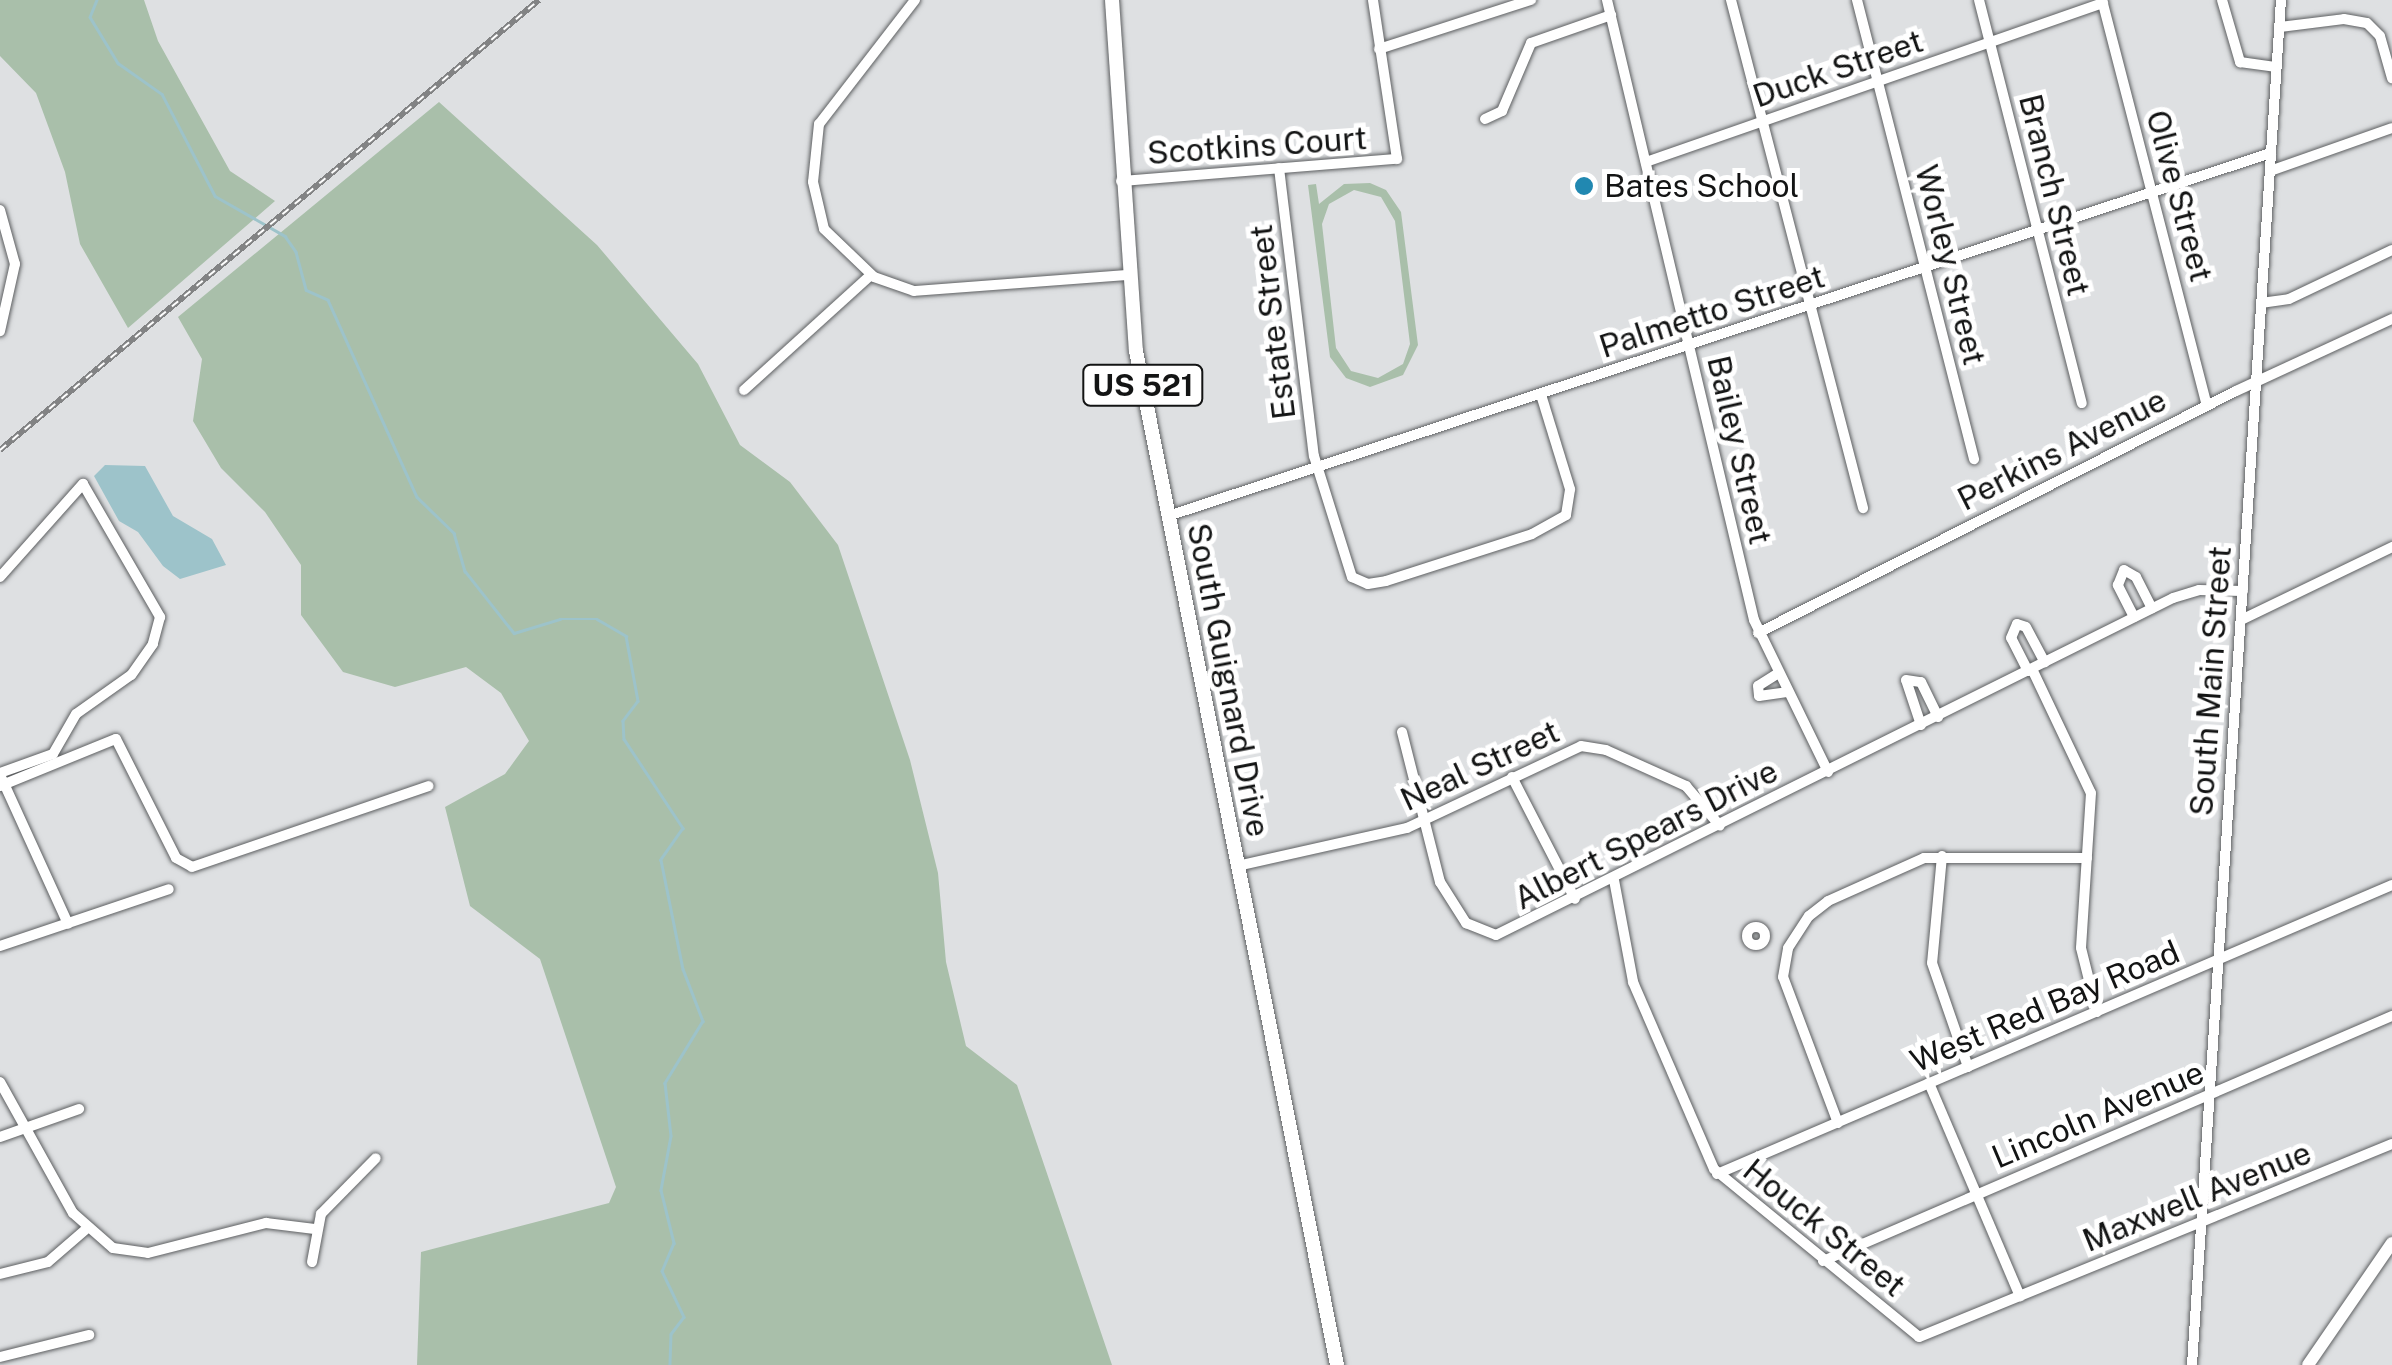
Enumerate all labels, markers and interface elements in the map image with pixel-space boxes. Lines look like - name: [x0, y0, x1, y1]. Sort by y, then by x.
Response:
- street label: Duck Street: [1748, 22, 1928, 116]
- street label: Branch Street: [2010, 90, 2098, 300]
- street label: Olive Street: [2138, 106, 2220, 286]
- street label: Scotkins Court: [1146, 119, 1368, 173]
- street label: Worley Street: [1907, 161, 1993, 369]
- place label: Bates School: [1604, 167, 1799, 205]
- marker: Bates School: [1573, 175, 1595, 197]
- street label: Estate Street: [1242, 222, 1304, 422]
- street label: Palmetto Street: [1595, 257, 1829, 367]
- street label: Bailey Street: [1699, 352, 1779, 548]
- road number: US 521: [1080, 360, 1206, 410]
- street label: Perkins Avenue: [1951, 381, 2173, 519]
- street label: South Guignard Drive: [1179, 520, 1277, 840]
- street label: South Main Street: [2182, 545, 2240, 817]
- street label: Neal Street: [1395, 713, 1565, 819]
- street label: Albert Spears Drive: [1508, 752, 1784, 918]
- street label: West Red Bay Road: [1905, 933, 2185, 1081]
- street label: Lincoln Avenue: [1986, 1053, 2210, 1177]
- street label: Maxwell Avenue: [2077, 1134, 2317, 1260]
- street label: Houck Street: [1735, 1151, 1913, 1305]

